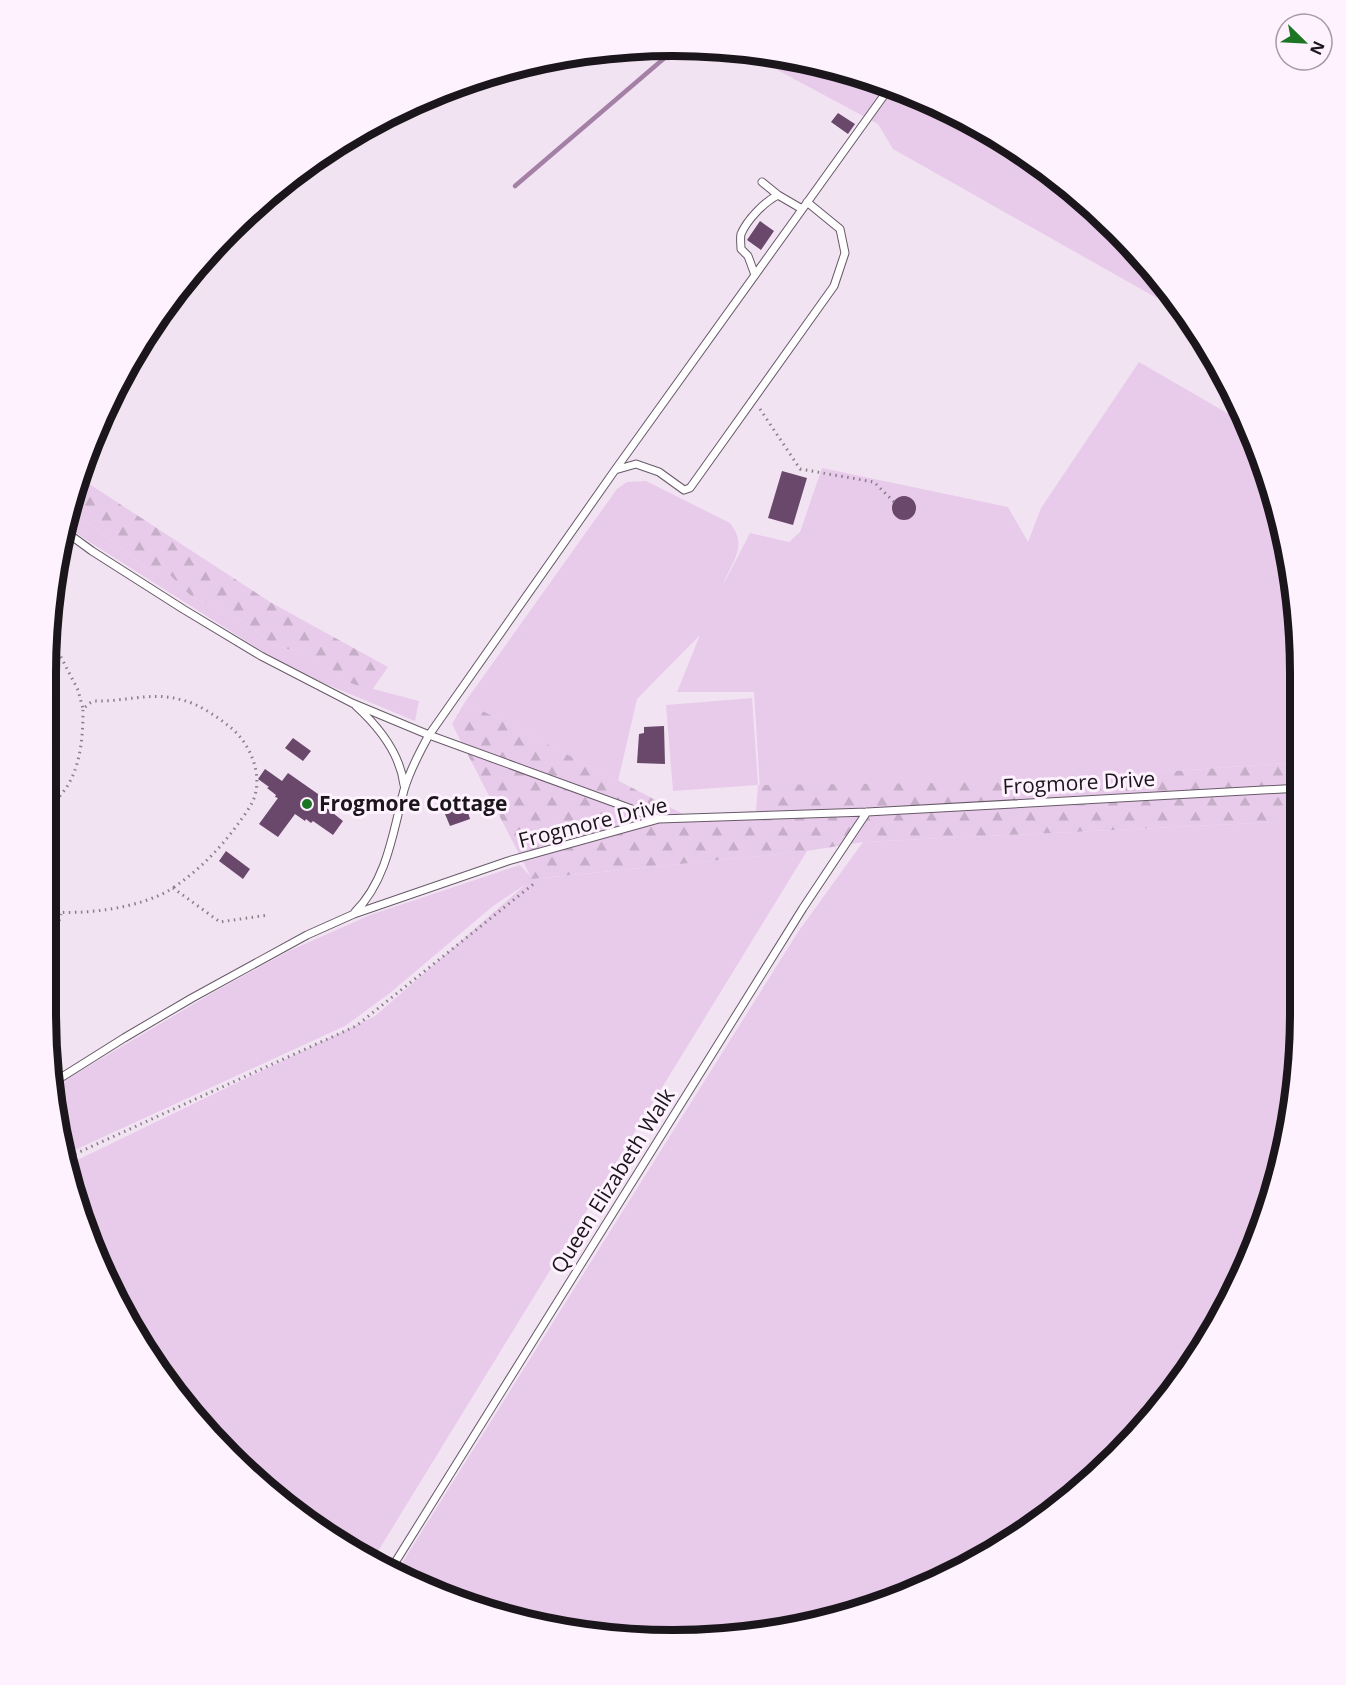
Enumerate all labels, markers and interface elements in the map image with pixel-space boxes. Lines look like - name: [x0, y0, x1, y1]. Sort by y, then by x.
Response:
- north arrow: [1274, 12, 1334, 72]
- text: N: [1305, 38, 1330, 59]
- street label: Frogmore Drive: [1002, 764, 1156, 800]
- place label: Frogmore Cottage: [319, 789, 508, 817]
- street label: Frogmore Drive: [515, 790, 670, 854]
- marker: Frogmore Cottage: [300, 797, 314, 811]
- street label: Queen Elizabeth Walk: [544, 1083, 680, 1278]

